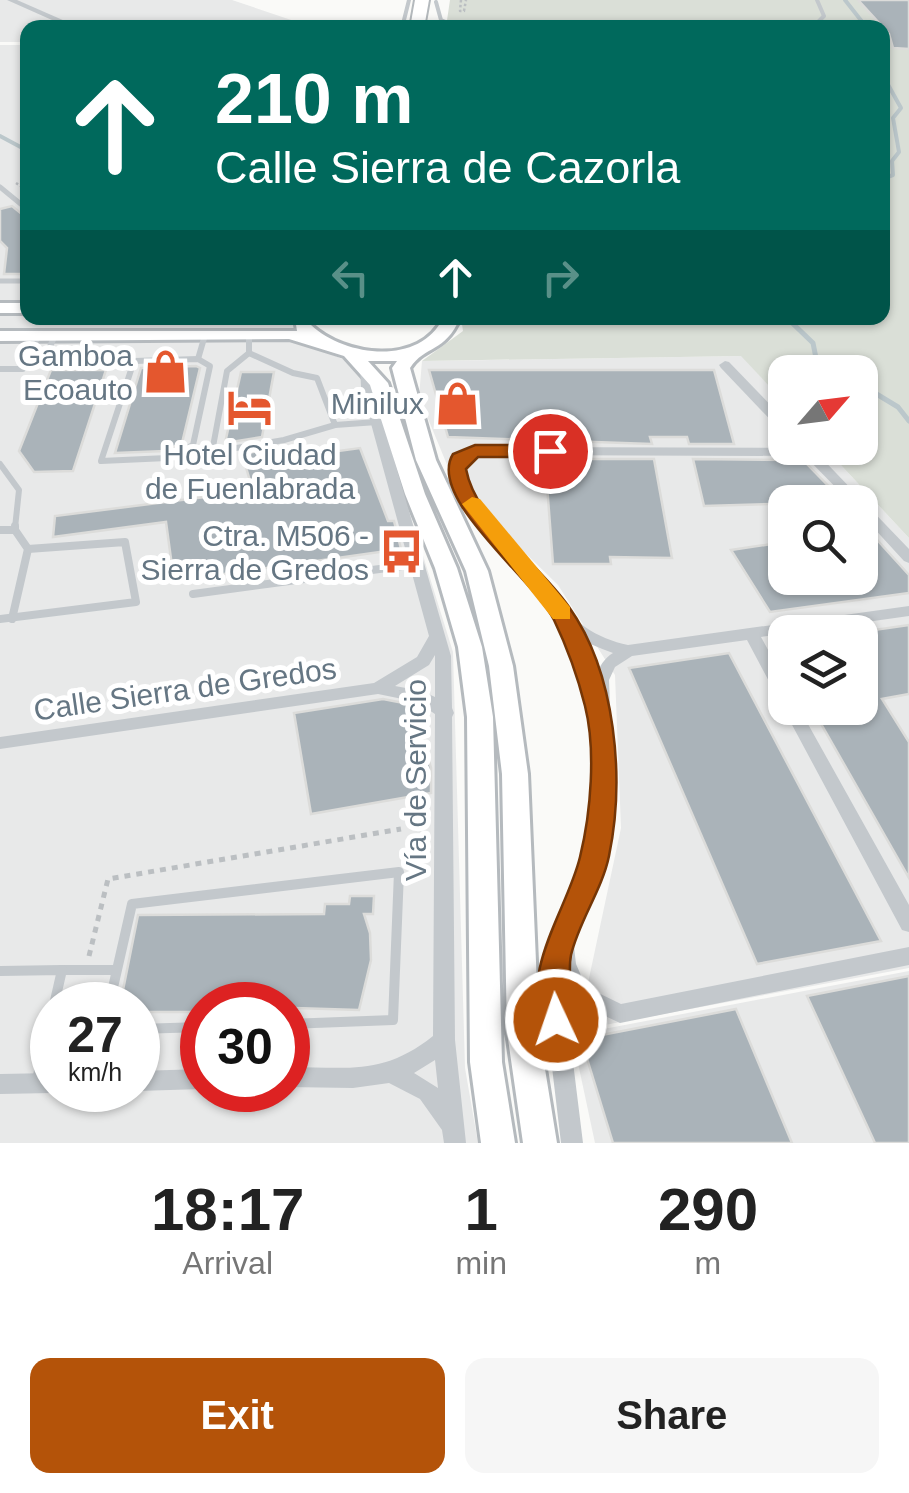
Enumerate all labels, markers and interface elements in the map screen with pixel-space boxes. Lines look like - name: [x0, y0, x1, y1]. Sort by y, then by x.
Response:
- icon: ahead: [50, 60, 180, 190]
- text: 210 m: [215, 60, 413, 138]
- text: Calle Sierra de Cazorla: [215, 142, 680, 193]
- icon: left: [323, 250, 378, 305]
- icon: ahead: [428, 250, 483, 305]
- icon: right: [533, 250, 588, 305]
- place label: Gamboa Ecoauto: [18, 339, 133, 406]
- shop icon: Gamboa Ecoauto: [142, 348, 190, 396]
- north arrow: [768, 355, 878, 465]
- map controls: [768, 355, 878, 725]
- shop icon: Minilux: [433, 379, 481, 427]
- hotel icon: Hotel Ciudad de Fuenlabrada: [226, 383, 274, 431]
- place label: Minilux: [331, 387, 424, 420]
- pin: [508, 409, 593, 494]
- icon: arrive: [523, 424, 578, 479]
- place label: Hotel Ciudad de Fuenlabrada: [145, 438, 355, 505]
- button: search: [768, 485, 878, 595]
- place label: Ctra. M506 - Sierra de Gredos: [141, 519, 369, 586]
- bus stop icon: Ctra. M506 - Sierra de Gredos: [378, 528, 426, 576]
- button: layers: [768, 615, 878, 725]
- street label: Calle Sierra de Gredos: [32, 651, 338, 727]
- street label: Vía de Servicio: [399, 679, 432, 881]
- position arrow: [504, 968, 608, 1072]
- speed limit sign: 30: [180, 982, 310, 1112]
- text: 27: [67, 1007, 123, 1063]
- text: km/h: [68, 1058, 122, 1086]
- text: 18:17: [151, 1176, 304, 1243]
- text: 1: [464, 1176, 498, 1243]
- text: 290: [658, 1176, 758, 1243]
- text: Arrival: [182, 1245, 273, 1281]
- text: min: [455, 1245, 507, 1281]
- text: m: [695, 1245, 721, 1281]
- button: Exit: [30, 1358, 445, 1473]
- button: Share: [465, 1358, 879, 1473]

